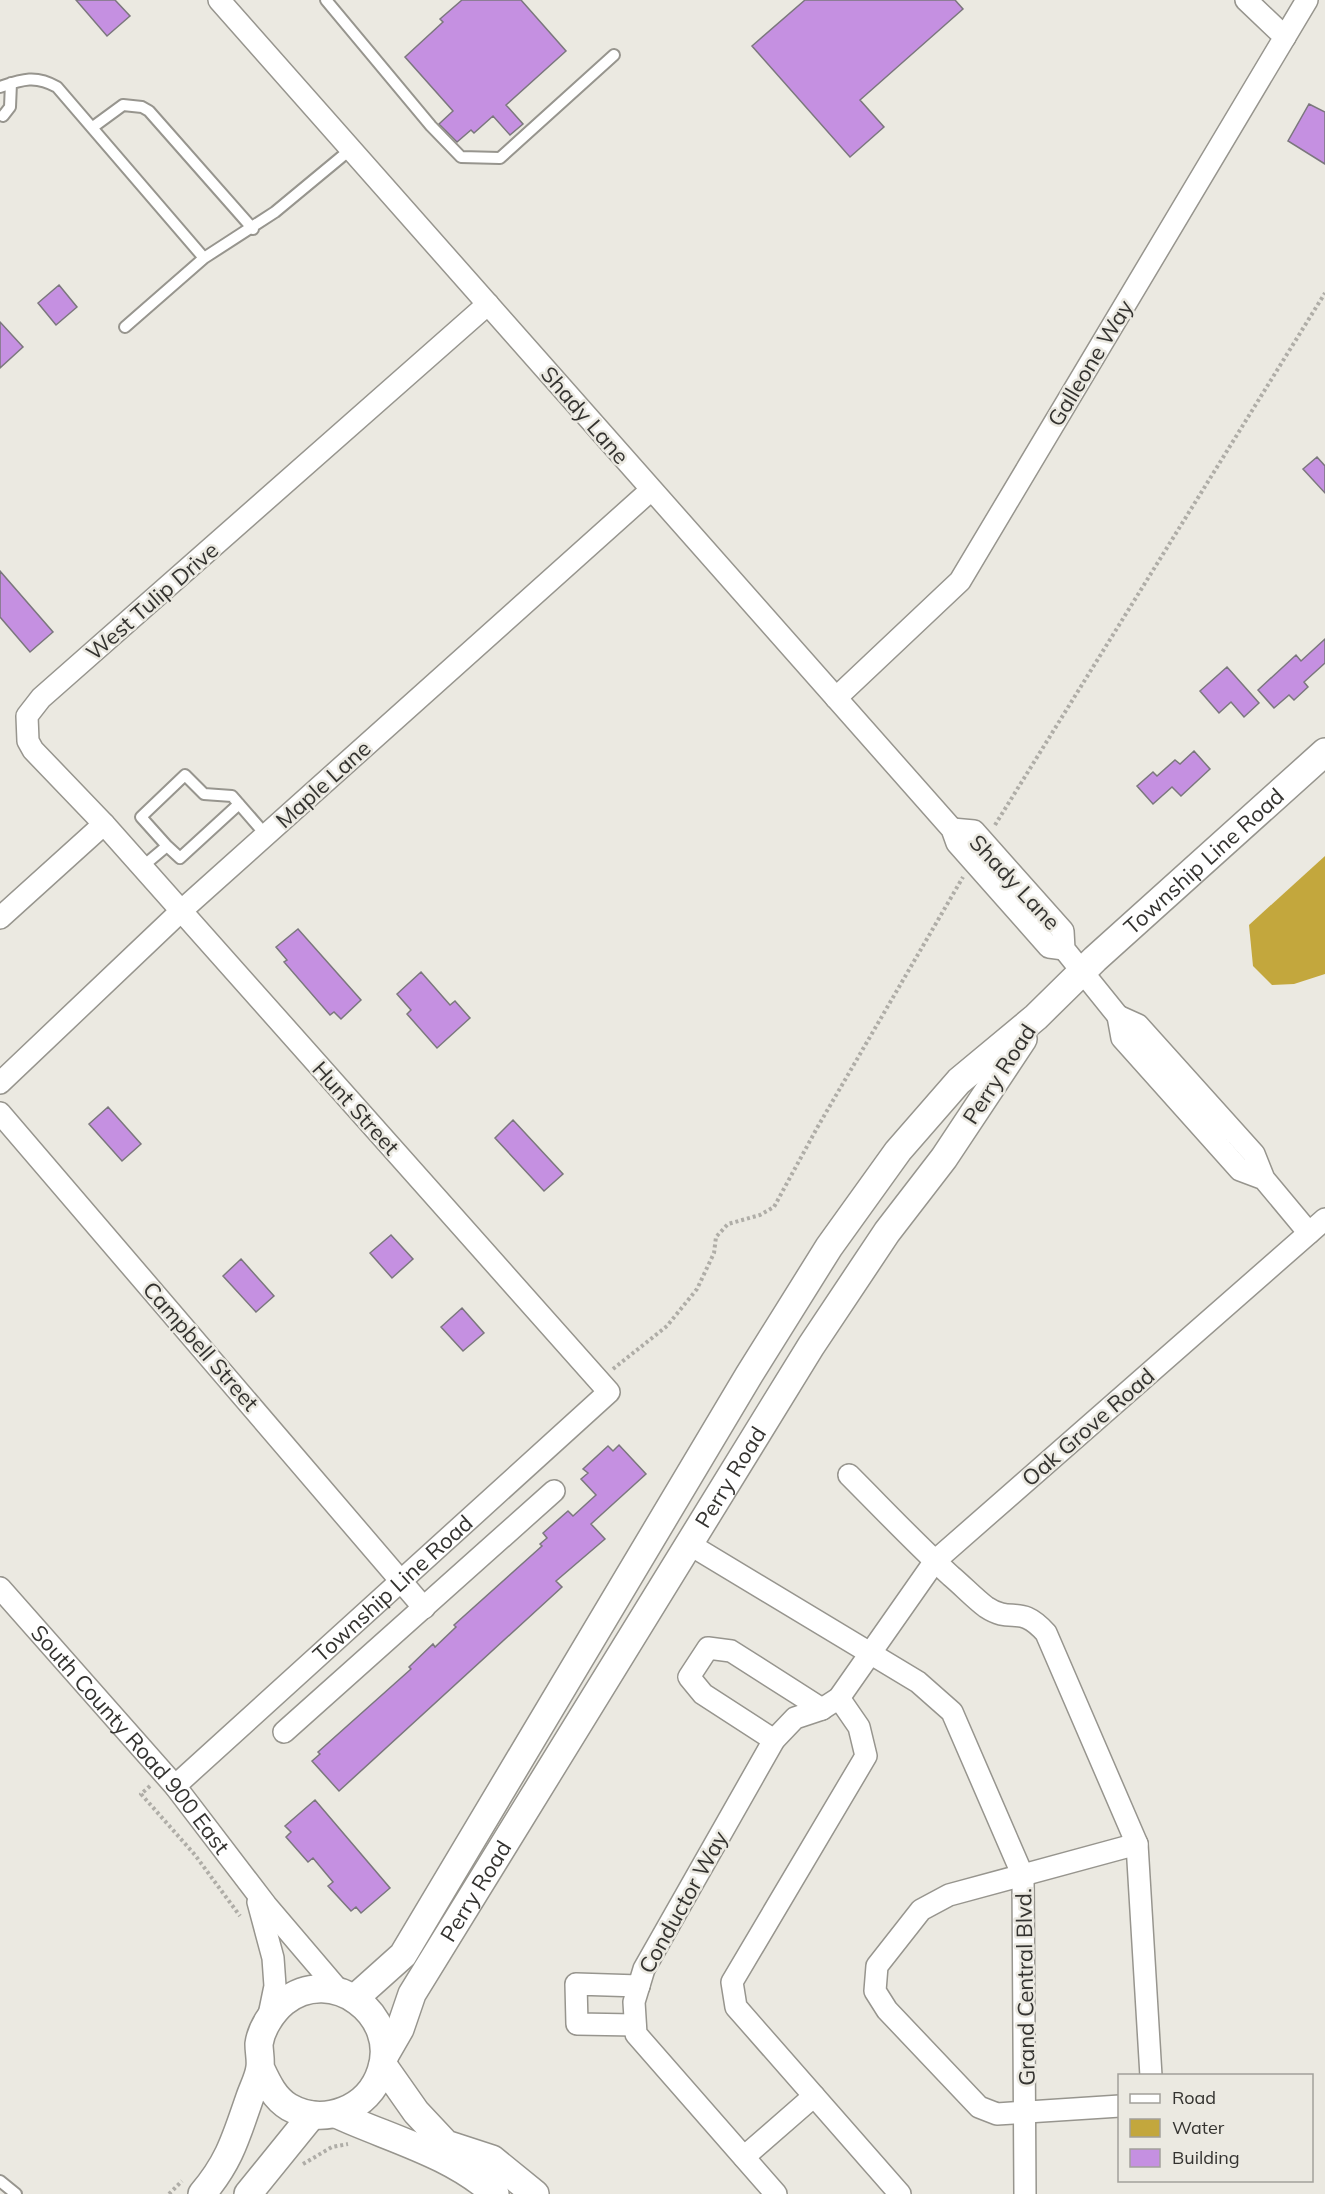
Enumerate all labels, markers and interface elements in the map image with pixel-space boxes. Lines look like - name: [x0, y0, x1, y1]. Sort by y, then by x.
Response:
- street label: Galleone Way: [1041, 294, 1139, 431]
- street label: Shady Lane: [535, 360, 635, 470]
- street label: West Tulip Drive: [80, 536, 224, 666]
- street label: Maple Lane: [270, 734, 376, 834]
- street label: Township Line Road: [1118, 782, 1290, 940]
- street label: Shady Lane: [964, 828, 1066, 936]
- street label: Perry Road: [956, 1019, 1042, 1129]
- street label: Hunt Street: [307, 1055, 406, 1161]
- street label: Campbell Street: [137, 1275, 265, 1417]
- street label: Oak Grove Road: [1016, 1362, 1160, 1492]
- street label: Perry Road: [688, 1421, 772, 1533]
- street label: Township Line Road: [307, 1509, 478, 1668]
- street label: South County Road 900 East: [25, 1619, 236, 1860]
- street label: Conductor Way: [632, 1826, 734, 1978]
- street label: Perry Road: [434, 1835, 517, 1947]
- street label: Grand Central Blvd.: [1009, 1888, 1041, 2086]
- legend: [1118, 2074, 1313, 2182]
- text: Road: [1172, 2086, 1216, 2109]
- text: Water: [1172, 2116, 1225, 2139]
- text: Building: [1172, 2146, 1240, 2169]

